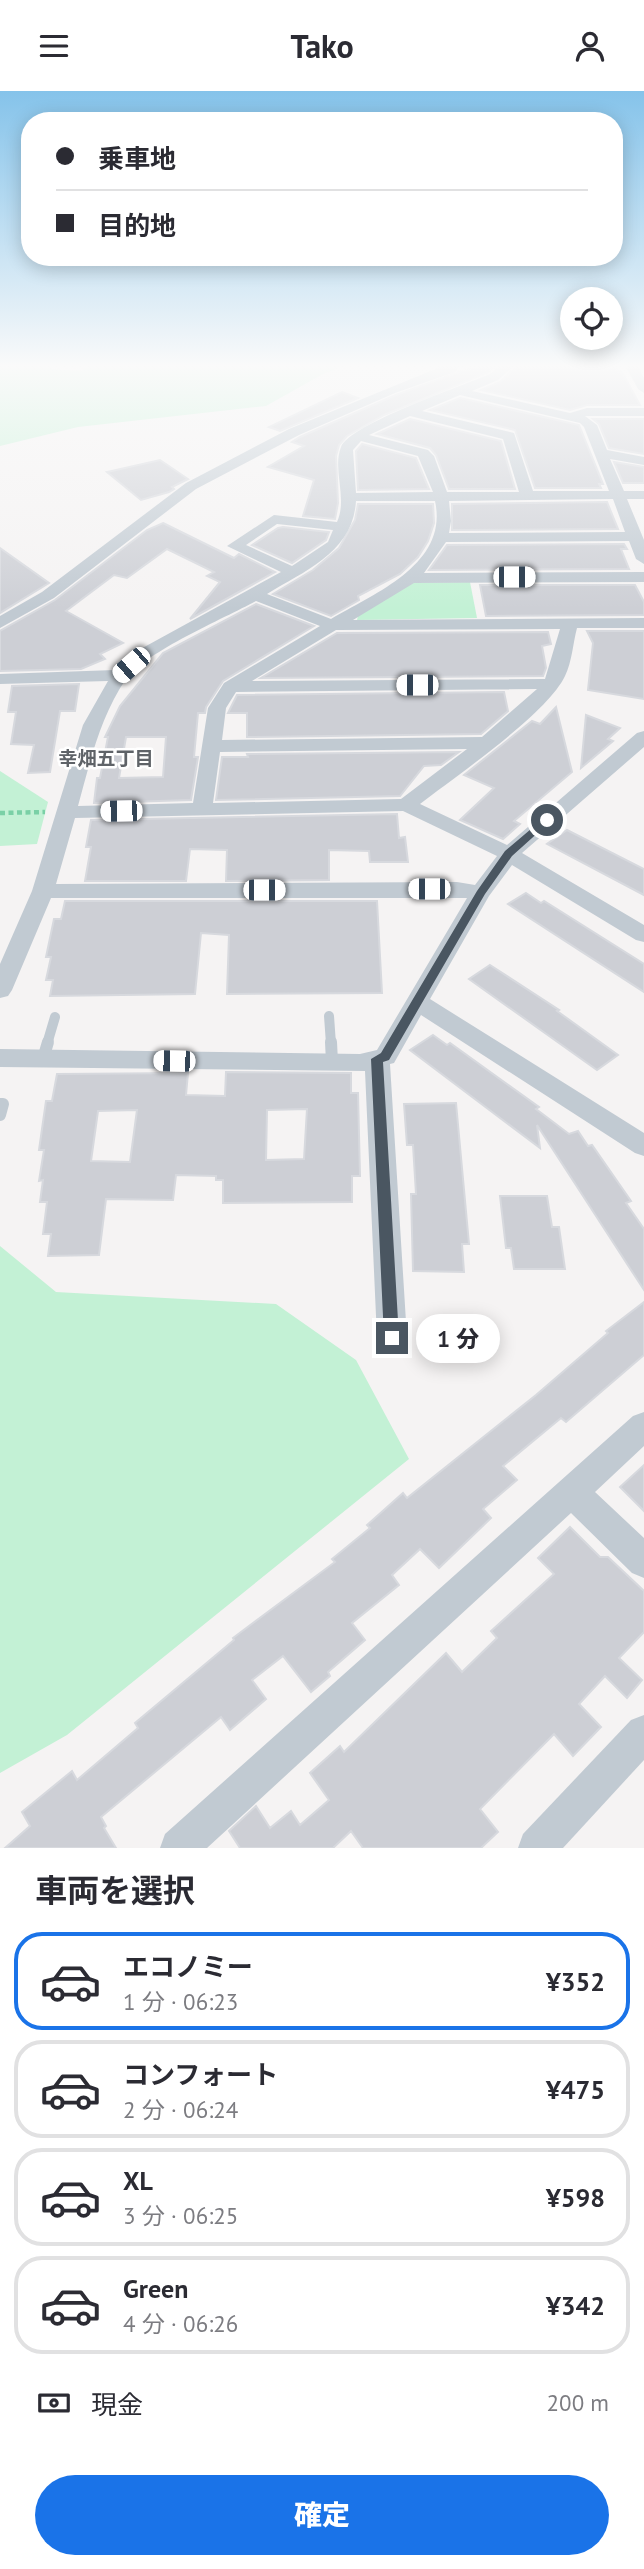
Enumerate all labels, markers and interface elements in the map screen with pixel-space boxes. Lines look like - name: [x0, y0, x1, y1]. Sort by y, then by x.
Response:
- text: Tako: [290, 25, 354, 67]
- icon: menu: [35, 27, 73, 65]
- icon: person: [571, 27, 609, 65]
- text: 乗車地: [98, 142, 176, 175]
- text: 目的地: [98, 209, 176, 242]
- map controls: [560, 287, 623, 350]
- button: locate: [560, 287, 623, 350]
- car: [494, 567, 536, 588]
- car: [109, 643, 154, 687]
- car: [397, 675, 439, 696]
- district label: 幸畑五丁目: [58, 746, 154, 770]
- car: [100, 800, 143, 822]
- route start: [531, 804, 563, 836]
- car: [409, 879, 451, 900]
- car: [244, 880, 286, 901]
- car: [153, 1050, 196, 1072]
- callout: 1 分: [416, 1313, 500, 1363]
- route end: [376, 1322, 408, 1354]
- text: 1 分: [437, 1324, 479, 1353]
- text: 車両を選択: [35, 1869, 195, 1911]
- icon: car: [39, 1950, 102, 2013]
- text: エコノミー: [123, 1950, 253, 1983]
- text: ¥352: [546, 1965, 605, 1998]
- text: 1 分 · 06:23: [123, 1987, 238, 2016]
- icon: car: [39, 2058, 102, 2121]
- text: コンフォート: [123, 2058, 278, 2091]
- text: ¥475: [546, 2073, 605, 2106]
- text: 2 分 · 06:24: [123, 2095, 238, 2124]
- text: XL: [123, 2164, 153, 2197]
- icon: car: [39, 2166, 102, 2229]
- text: ¥598: [546, 2181, 605, 2214]
- text: 3 分 · 06:25: [123, 2201, 238, 2230]
- text: Green: [123, 2272, 188, 2305]
- icon: car: [39, 2274, 102, 2337]
- text: ¥342: [546, 2289, 605, 2322]
- text: 4 分 · 06:26: [123, 2309, 238, 2338]
- icon: cash: [35, 2384, 73, 2422]
- text: 現金: [91, 2388, 143, 2421]
- text: 200 m: [547, 2388, 609, 2417]
- button: 確定: [35, 2475, 609, 2555]

